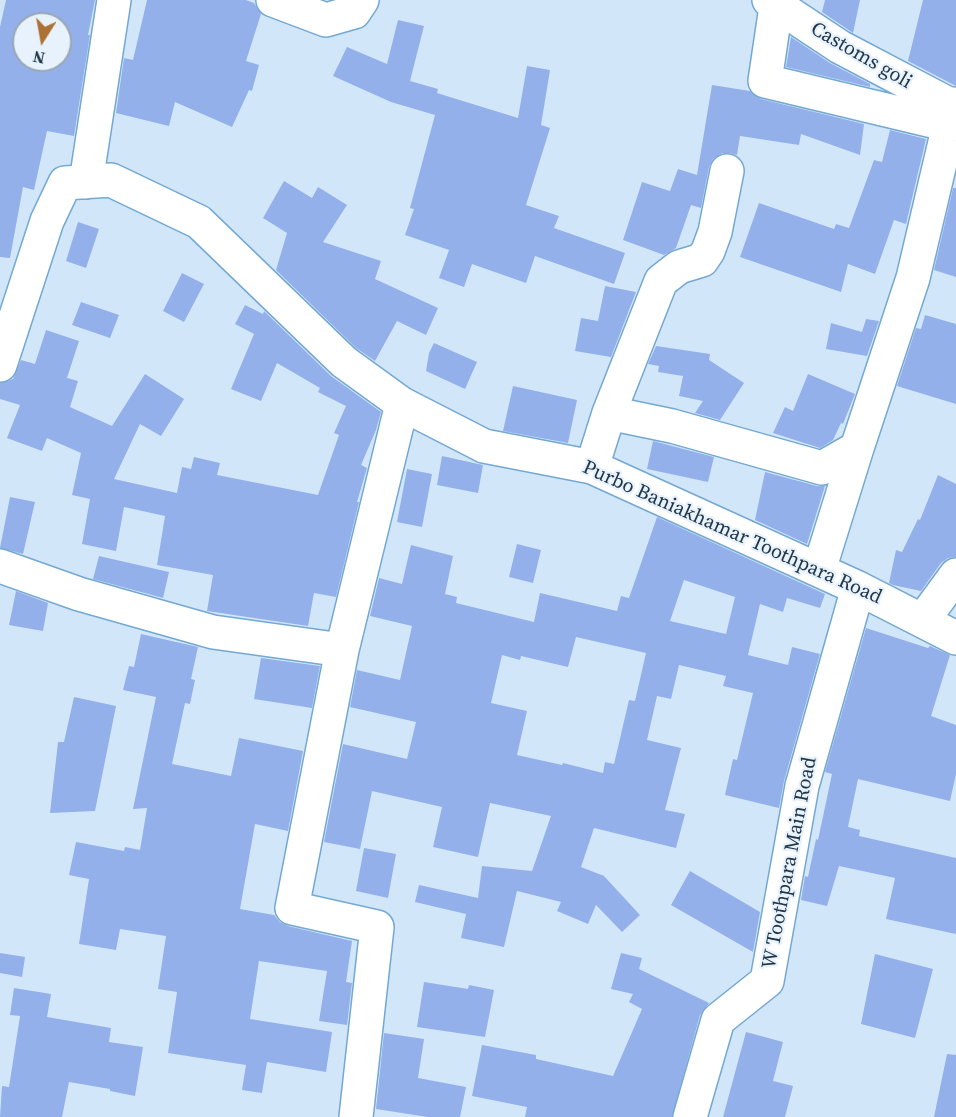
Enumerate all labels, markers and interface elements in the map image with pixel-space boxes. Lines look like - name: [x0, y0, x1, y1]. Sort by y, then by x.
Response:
- north arrow: [12, 12, 72, 72]
- street label: Castoms goli: [806, 17, 916, 95]
- text: N: [31, 46, 47, 70]
- street label: Purbo Baniakhamar Toothpara Road: [579, 456, 885, 610]
- street label: W Toothpara Main Road: [758, 755, 822, 971]

